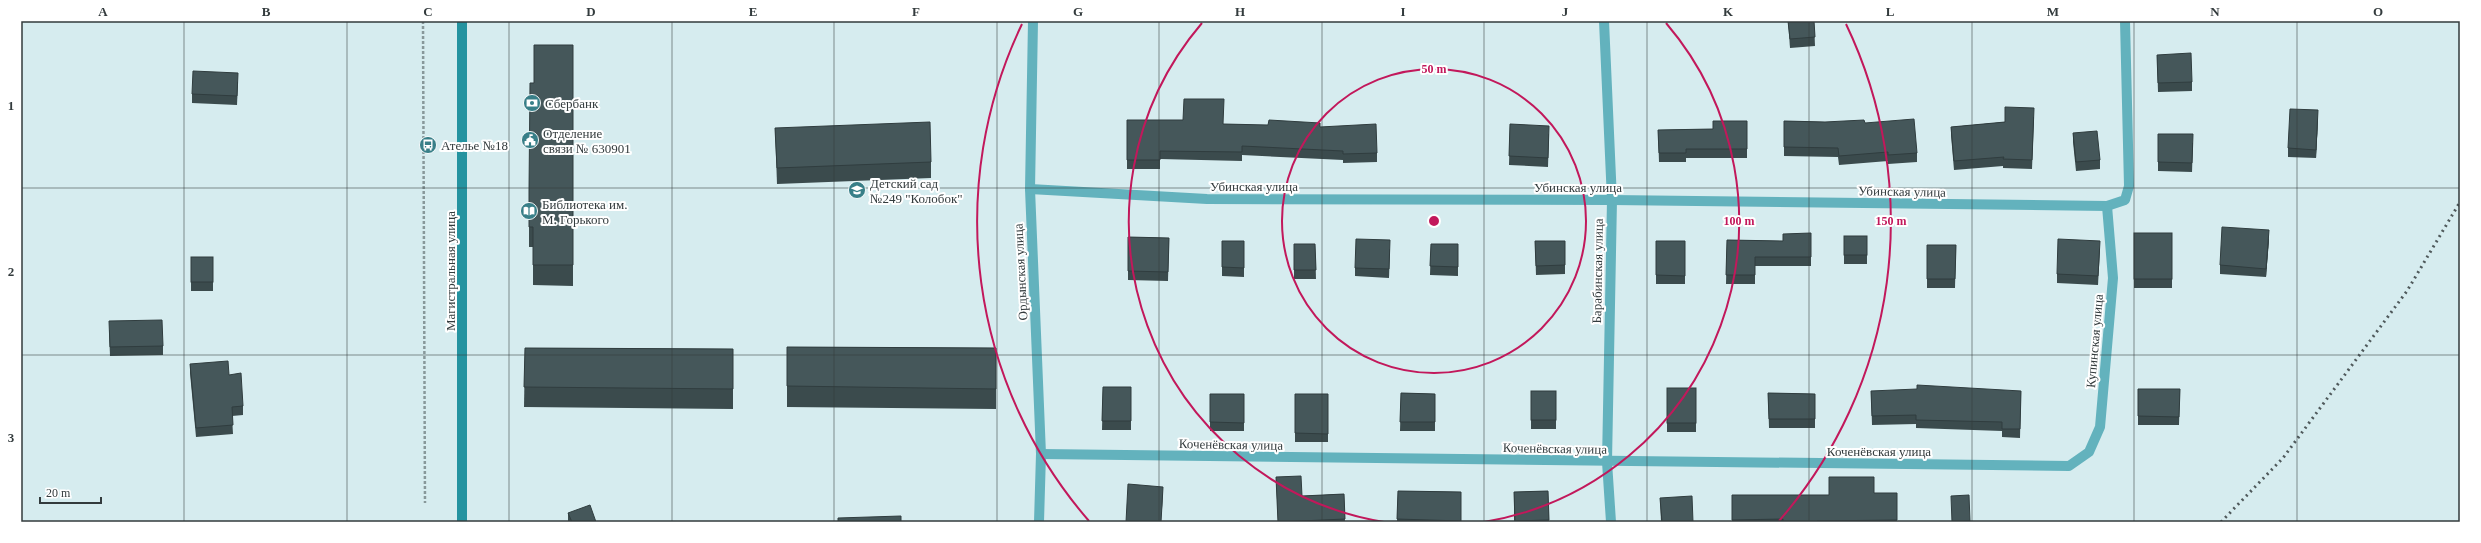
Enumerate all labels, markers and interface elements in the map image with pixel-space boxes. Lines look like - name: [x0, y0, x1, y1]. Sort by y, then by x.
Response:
- text: A: [98, 4, 108, 19]
- text: B: [262, 4, 271, 19]
- text: C: [423, 4, 433, 19]
- text: D: [586, 4, 596, 19]
- text: E: [749, 4, 757, 19]
- text: F: [912, 4, 920, 19]
- text: G: [1073, 4, 1083, 19]
- text: H: [1235, 4, 1245, 19]
- text: I: [1400, 4, 1406, 19]
- text: J: [1562, 4, 1569, 19]
- text: K: [1723, 4, 1734, 19]
- text: L: [1886, 4, 1895, 19]
- text: M: [2047, 4, 2059, 19]
- text: N: [2210, 4, 2220, 19]
- text: O: [2373, 4, 2383, 19]
- text: 50 m: [1422, 62, 1447, 76]
- bank icon: Сбербанк: [522, 93, 542, 113]
- place label: Сбербанк: [545, 96, 599, 111]
- text: 1: [8, 98, 14, 113]
- place label: Отделение связи № 630901: [543, 126, 631, 156]
- public building icon: Отделение связи № 630901: [520, 130, 540, 150]
- bus stop icon: Ателье №18: [418, 135, 438, 155]
- place label: Ателье №18: [441, 138, 508, 153]
- place label: Детский сад №249 "Колобок": [870, 176, 963, 206]
- street label: Убинская улица: [1210, 179, 1298, 194]
- school or university icon: Детский сад №249 "Колобок": [847, 180, 867, 200]
- street label: Убинская улица: [1534, 180, 1622, 195]
- street label: Убинская улица: [1858, 183, 1946, 200]
- place label: Библиотека им. М. Горького: [542, 197, 628, 227]
- library icon: Библиотека им. М. Горького: [519, 201, 539, 221]
- street label: Магистральная улица: [443, 211, 458, 331]
- centre of rings: [1427, 214, 1441, 228]
- text: 100 m: [1724, 214, 1755, 228]
- text: 150 m: [1876, 214, 1907, 228]
- street label: Барабинская улица: [1589, 218, 1606, 324]
- street label: Ордынская улица: [1010, 223, 1031, 321]
- text: 2: [8, 264, 14, 279]
- street label: Купинская улица: [2083, 293, 2106, 389]
- text: 3: [8, 430, 15, 445]
- street label: Коченёвская улица: [1179, 436, 1283, 453]
- street label: Коченёвская улица: [1503, 440, 1607, 457]
- street label: Коченёвская улица: [1827, 444, 1931, 459]
- scale bar: [40, 479, 101, 505]
- text: 20 m: [46, 486, 71, 500]

